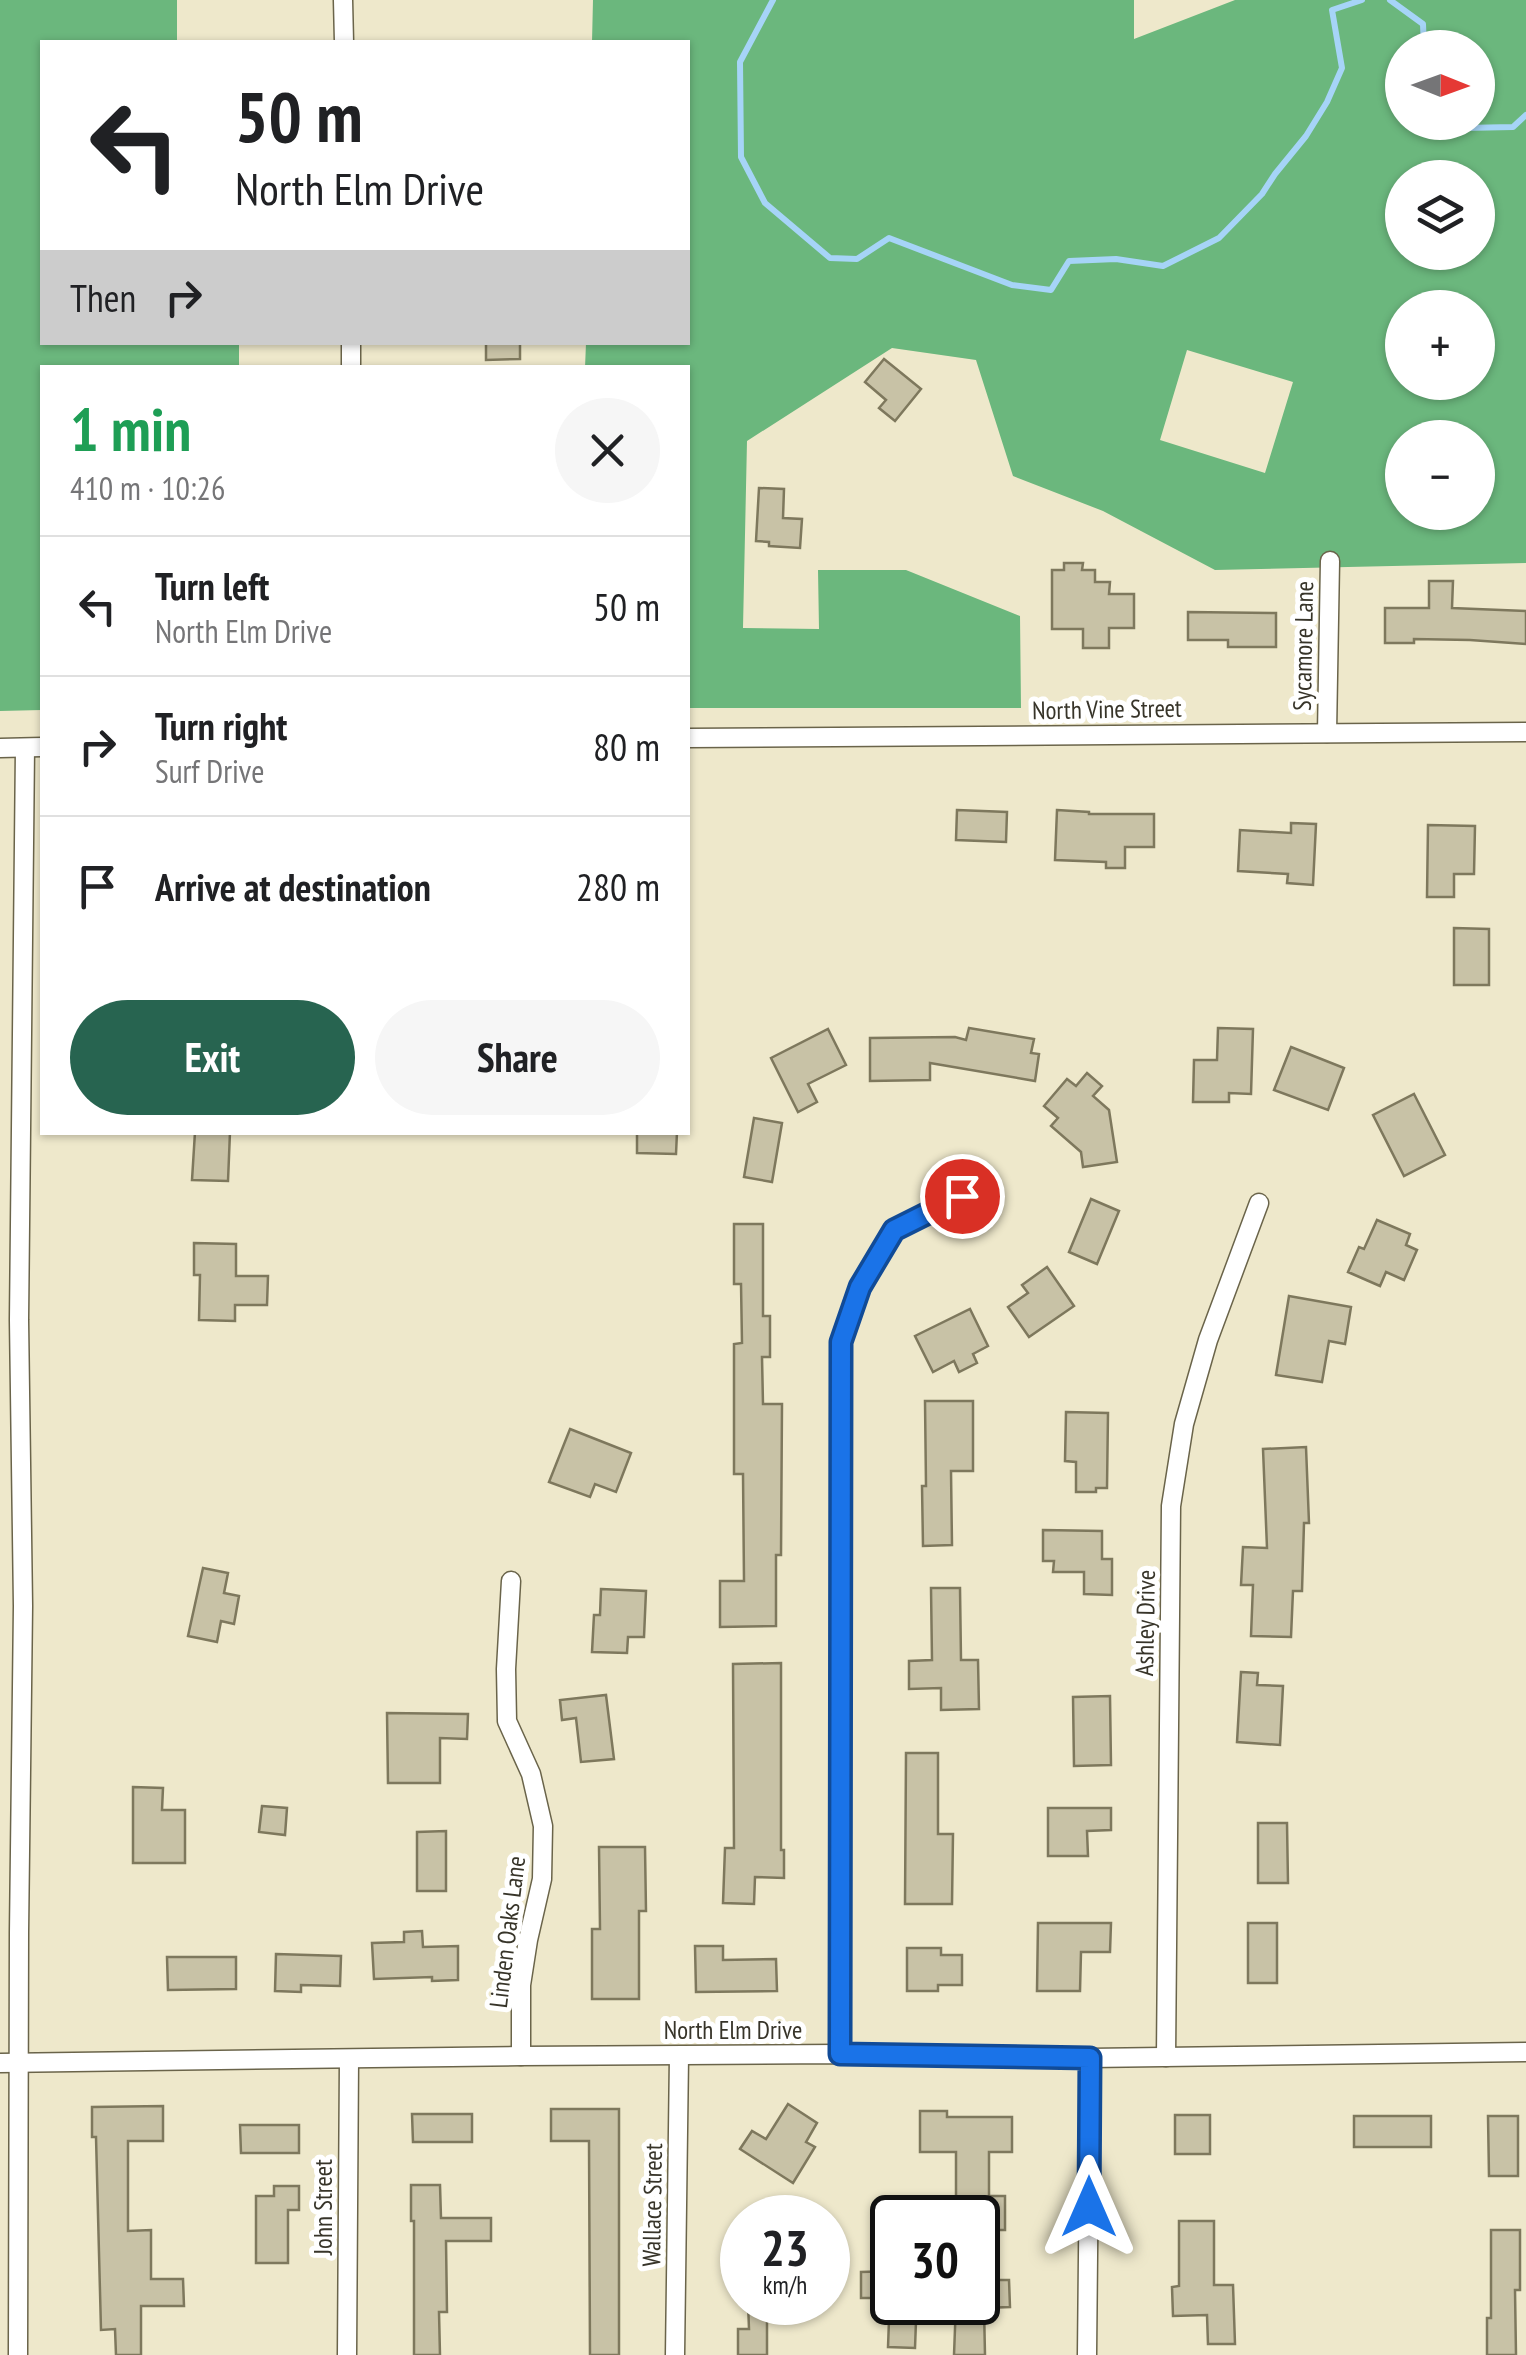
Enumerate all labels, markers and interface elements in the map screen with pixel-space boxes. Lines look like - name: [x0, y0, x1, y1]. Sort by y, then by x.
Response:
- north arrow: [1385, 30, 1495, 140]
- map controls: [1385, 30, 1495, 530]
- text: 50 m: [235, 71, 363, 161]
- icon: left: [70, 80, 200, 210]
- text: North Elm Drive: [235, 159, 484, 217]
- button: layers: [1385, 160, 1495, 270]
- icon: right: [156, 270, 211, 325]
- text: Then: [70, 273, 136, 322]
- button: +: [1385, 290, 1495, 400]
- text: 1 min: [70, 390, 191, 468]
- button: close: [555, 398, 660, 503]
- button: −: [1385, 420, 1495, 530]
- text: 410 m · 10:26: [70, 467, 225, 509]
- text: Turn left: [155, 561, 269, 610]
- icon: left: [70, 579, 125, 634]
- street label: Sycamore Lane: [1286, 581, 1320, 711]
- text: 50 m: [593, 582, 660, 631]
- text: North Elm Drive: [155, 610, 332, 652]
- street label: North Vine Street: [1032, 692, 1182, 726]
- text: Turn right: [155, 701, 287, 750]
- icon: right: [70, 719, 125, 774]
- text: 80 m: [593, 722, 660, 771]
- text: Surf Drive: [155, 750, 265, 792]
- icon: arrive: [70, 859, 125, 914]
- text: Arrive at destination: [155, 862, 431, 911]
- text: 280 m: [576, 862, 660, 911]
- button: Exit: [70, 1000, 355, 1115]
- button: Share: [375, 1000, 660, 1115]
- pin: [920, 1154, 1005, 1239]
- icon: arrive: [935, 1169, 990, 1224]
- street label: Ashley Drive: [1128, 1570, 1162, 1676]
- street label: Linden Oaks Lane: [482, 1854, 532, 2010]
- street label: North Elm Drive: [664, 2014, 802, 2046]
- street label: Wallace Street: [635, 2143, 669, 2267]
- position arrow: [1037, 2155, 1141, 2259]
- street label: John Street: [307, 2159, 339, 2256]
- speed limit sign: 30: [870, 2195, 1000, 2325]
- text: 23: [761, 2215, 809, 2280]
- text: km/h: [763, 2269, 807, 2301]

